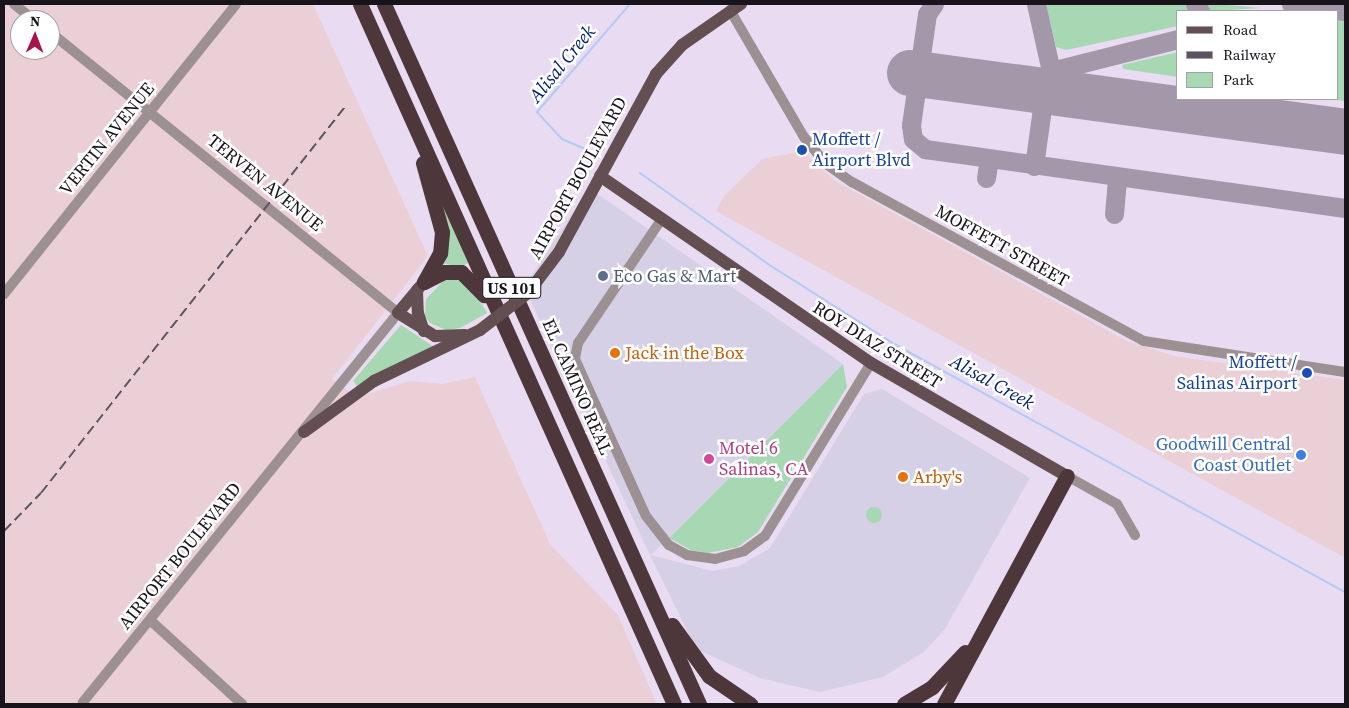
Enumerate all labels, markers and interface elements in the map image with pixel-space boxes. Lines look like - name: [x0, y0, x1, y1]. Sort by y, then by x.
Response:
- north arrow: [10, 10, 60, 60]
- legend: [1176, 10, 1339, 100]
- text: N: [30, 11, 41, 31]
- text: Road: [1223, 19, 1257, 40]
- water label: Alisal Creek: [524, 21, 600, 107]
- text: Railway: [1223, 44, 1276, 65]
- text: Park: [1223, 69, 1254, 90]
- street label: VERTIN AVENUE: [55, 78, 159, 200]
- street label: AIRPORT BOULEVARD: [524, 93, 632, 263]
- place label: Moffett / Airport Blvd: [812, 129, 911, 172]
- street label: TERVEN AVENUE: [203, 130, 327, 236]
- marker: Moffett / Airport Blvd: [796, 144, 808, 156]
- street label: MOFFETT STREET: [931, 200, 1073, 292]
- place label: Eco Gas & Mart: [613, 265, 736, 287]
- marker: Eco Gas & Mart: [597, 270, 609, 282]
- road number: US 101: [482, 274, 542, 302]
- street label: ROY DIAZ STREET: [808, 297, 946, 393]
- street label: EL CAMINO REAL: [537, 316, 617, 458]
- place label: Jack in the Box: [625, 342, 744, 364]
- marker: Jack in the Box: [609, 347, 621, 359]
- water label: Alisal Creek: [946, 350, 1038, 414]
- place label: Moffett / Salinas Airport: [1177, 352, 1297, 394]
- marker: Moffett / Salinas Airport: [1301, 367, 1313, 379]
- place label: Goodwill Central Coast Outlet: [1156, 434, 1291, 476]
- place label: Motel 6 Salinas, CA: [719, 438, 809, 480]
- marker: Goodwill Central Coast Outlet: [1295, 449, 1307, 461]
- marker: Motel 6 Salinas, CA: [703, 453, 715, 465]
- place label: Arby's: [913, 466, 962, 488]
- marker: Arby's: [897, 471, 909, 483]
- street label: AIRPORT BOULEVARD: [114, 478, 246, 634]

